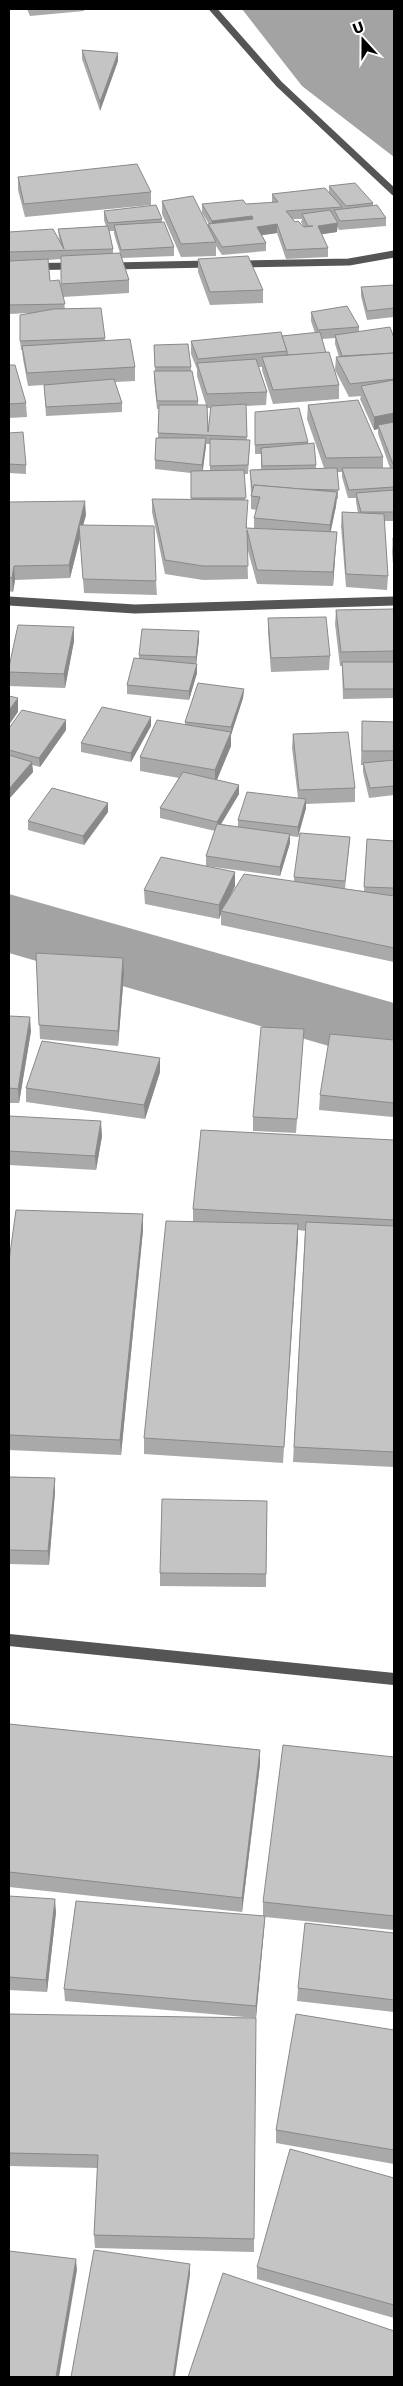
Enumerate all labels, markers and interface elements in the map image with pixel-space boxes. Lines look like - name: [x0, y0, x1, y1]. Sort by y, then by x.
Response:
- north arrow: [338, 15, 388, 65]
- text: U: [350, 18, 367, 37]

